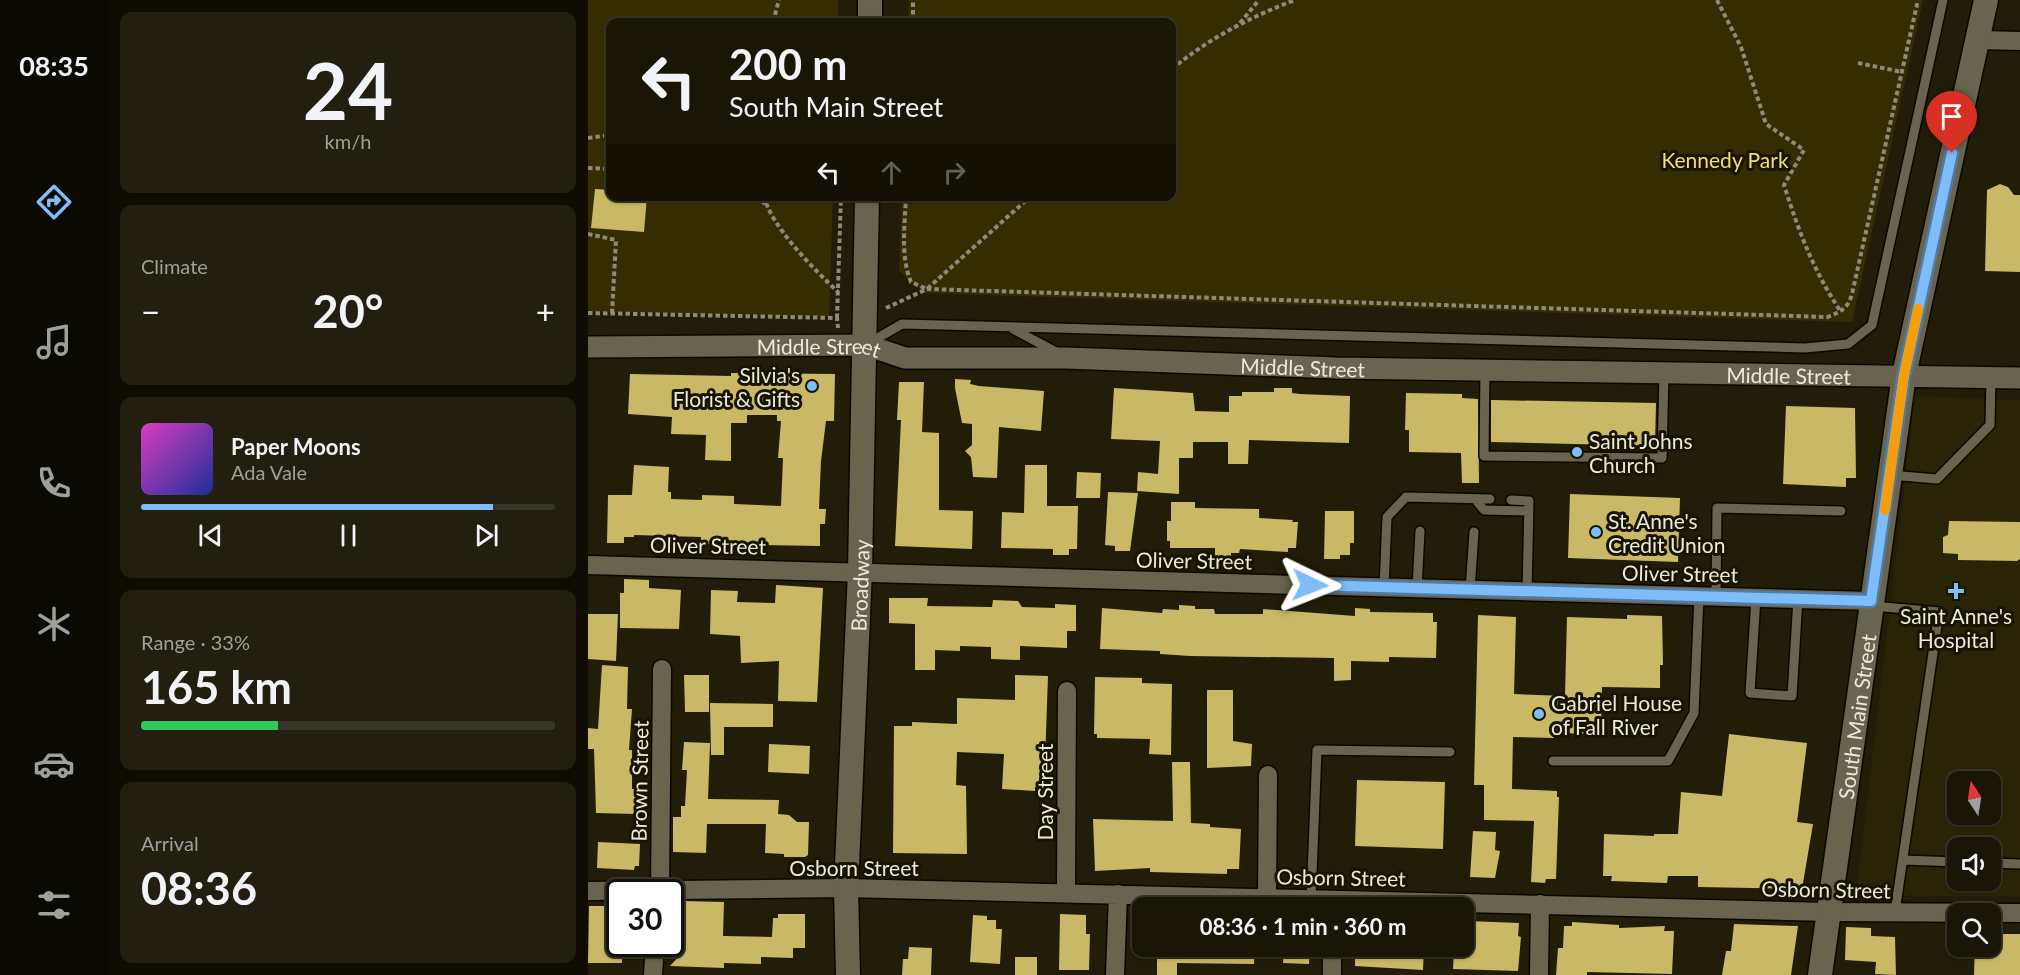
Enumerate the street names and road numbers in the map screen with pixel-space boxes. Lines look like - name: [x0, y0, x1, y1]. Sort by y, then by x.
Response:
- street label: Middle Street: [757, 332, 885, 362]
- street label: Middle Street: [1240, 352, 1366, 381]
- street label: Middle Street: [1726, 361, 1852, 388]
- street label: Oliver Street: [650, 531, 767, 559]
- street label: Broadway: [845, 539, 873, 632]
- street label: Oliver Street: [1136, 546, 1253, 574]
- street label: Oliver Street: [1622, 559, 1739, 587]
- street label: South Main Street: [1832, 632, 1880, 801]
- street label: Brown Street: [625, 720, 653, 842]
- street label: Day Street: [1032, 743, 1057, 840]
- street label: Osborn Street: [789, 855, 919, 880]
- street label: Osborn Street: [1276, 863, 1406, 891]
- street label: Osborn Street: [1761, 875, 1891, 903]

